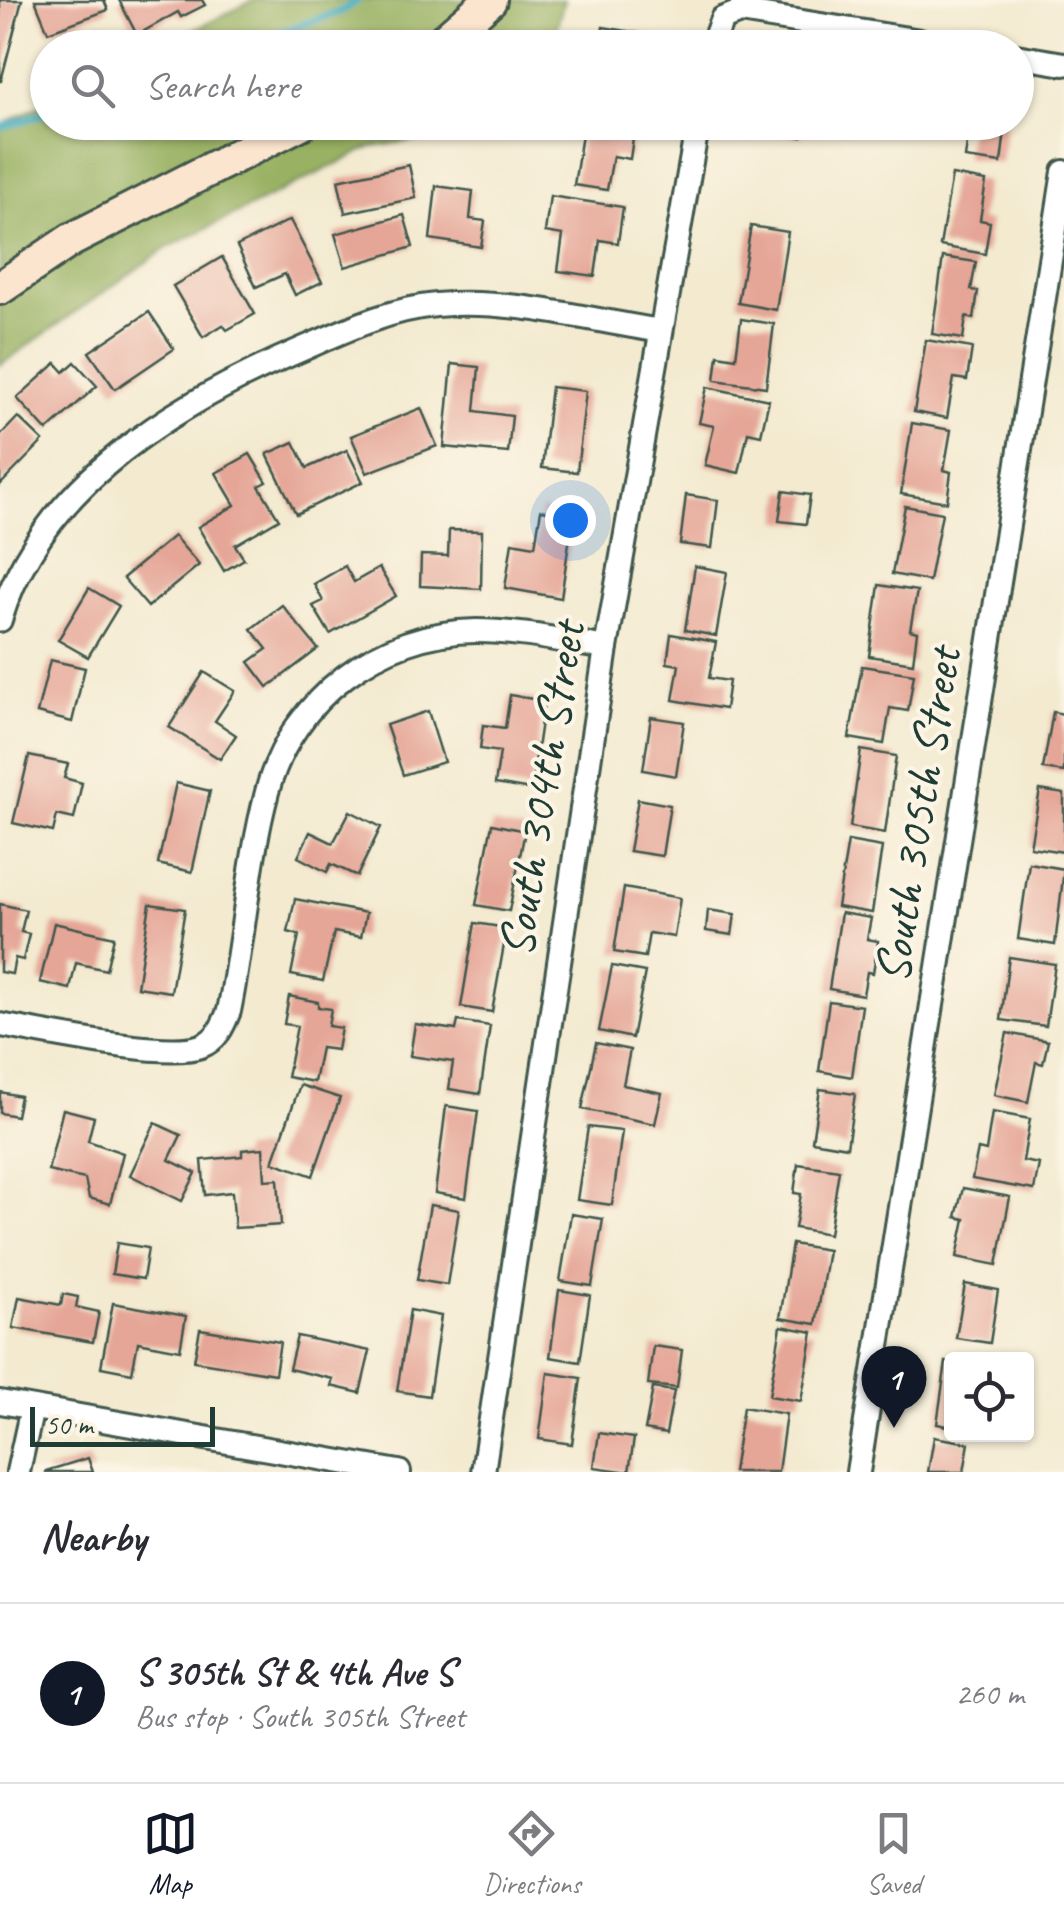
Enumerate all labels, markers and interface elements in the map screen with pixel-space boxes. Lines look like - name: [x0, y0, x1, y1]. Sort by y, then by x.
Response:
- search box: [30, 30, 1034, 140]
- icon: search: [65, 58, 120, 113]
- text: Search here: [145, 62, 300, 109]
- your location: [545, 495, 596, 546]
- street label: South 304th Street: [484, 613, 600, 961]
- street label: South 305th Street: [860, 639, 976, 987]
- pin: 1: [862, 1346, 926, 1428]
- map controls: [944, 1352, 1034, 1442]
- button: locate: [944, 1352, 1034, 1442]
- scale bar: [30, 1402, 215, 1446]
- text: 50 m: [45, 1407, 93, 1442]
- text: Nearby: [40, 1511, 146, 1564]
- text: S 305th St & 4th Ave S: [135, 1649, 453, 1696]
- text: 1: [65, 1673, 80, 1714]
- text: 260 m: [955, 1673, 1024, 1714]
- text: Bus stop · South 305th Street: [135, 1696, 465, 1737]
- tab: Map: [143, 1806, 198, 1901]
- tab: Directions: [483, 1806, 581, 1901]
- tab: Saved: [866, 1806, 921, 1901]

